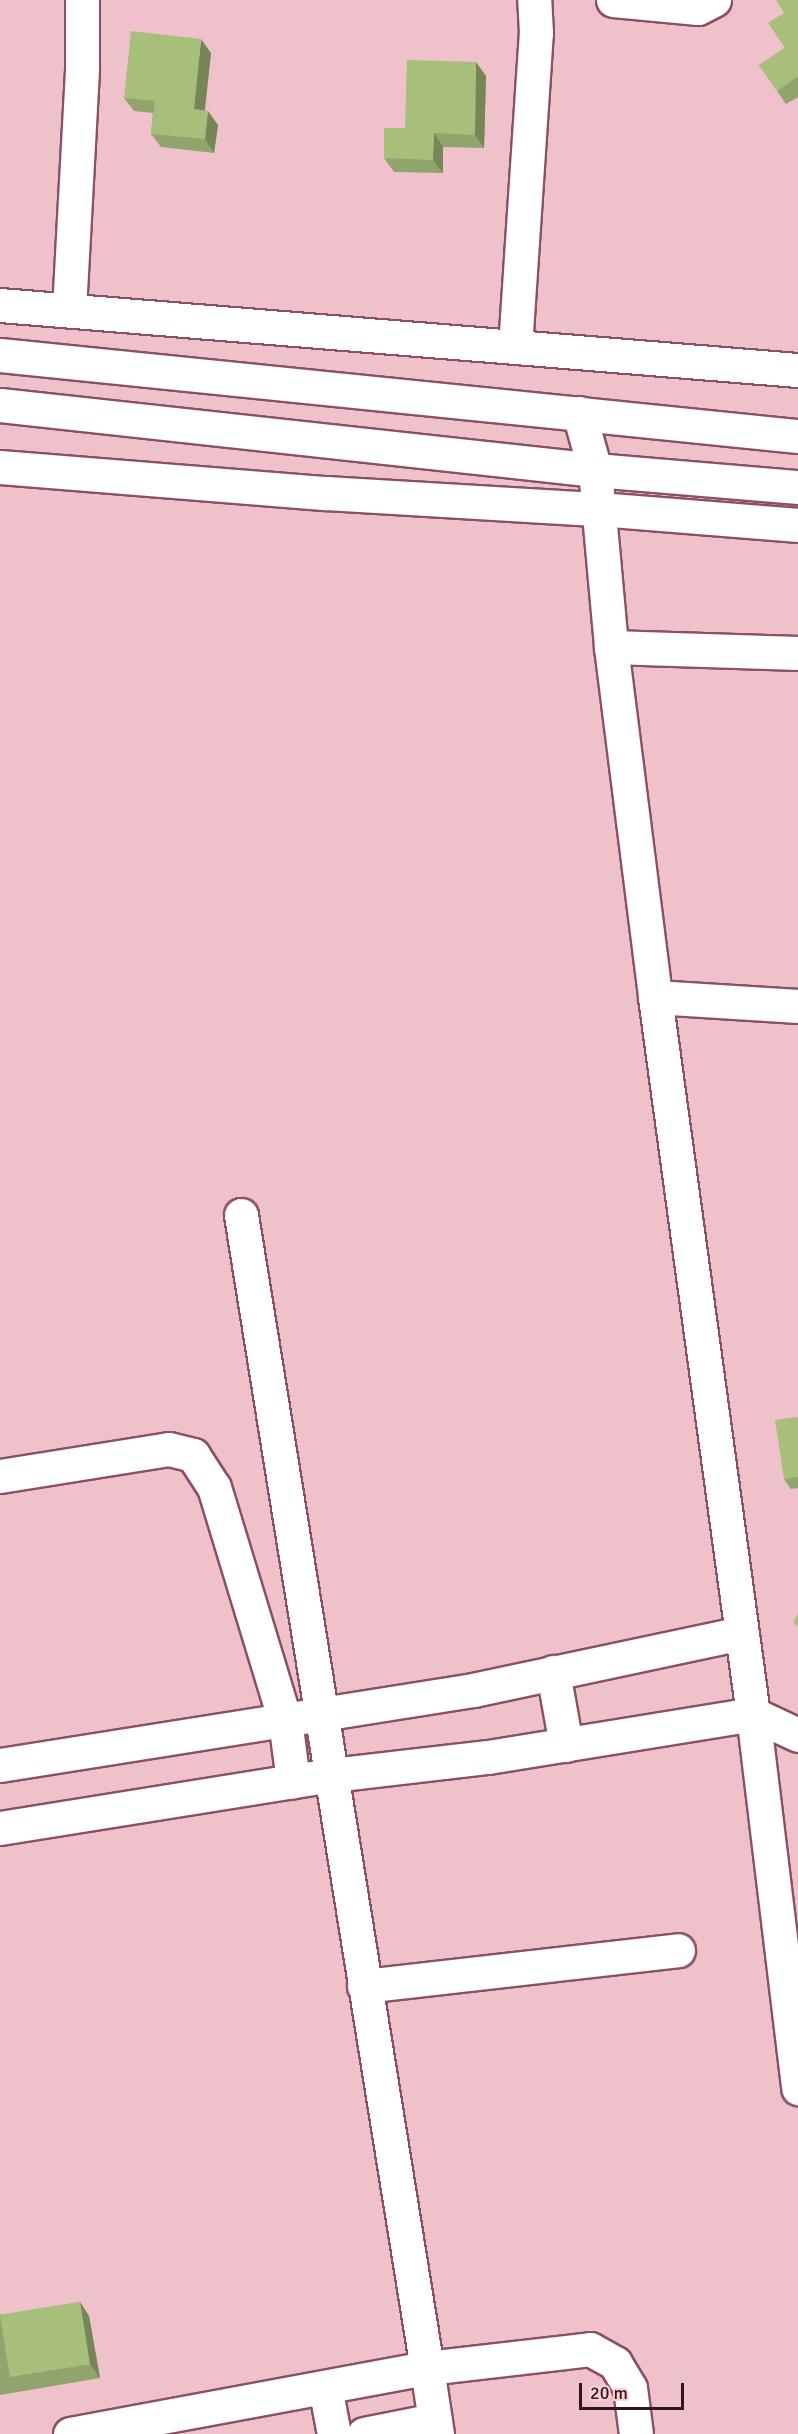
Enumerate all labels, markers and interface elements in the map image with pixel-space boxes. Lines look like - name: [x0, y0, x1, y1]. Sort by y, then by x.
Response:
- scale bar: [582, 2371, 687, 2409]
- text: 20 m: [590, 2382, 628, 2404]

